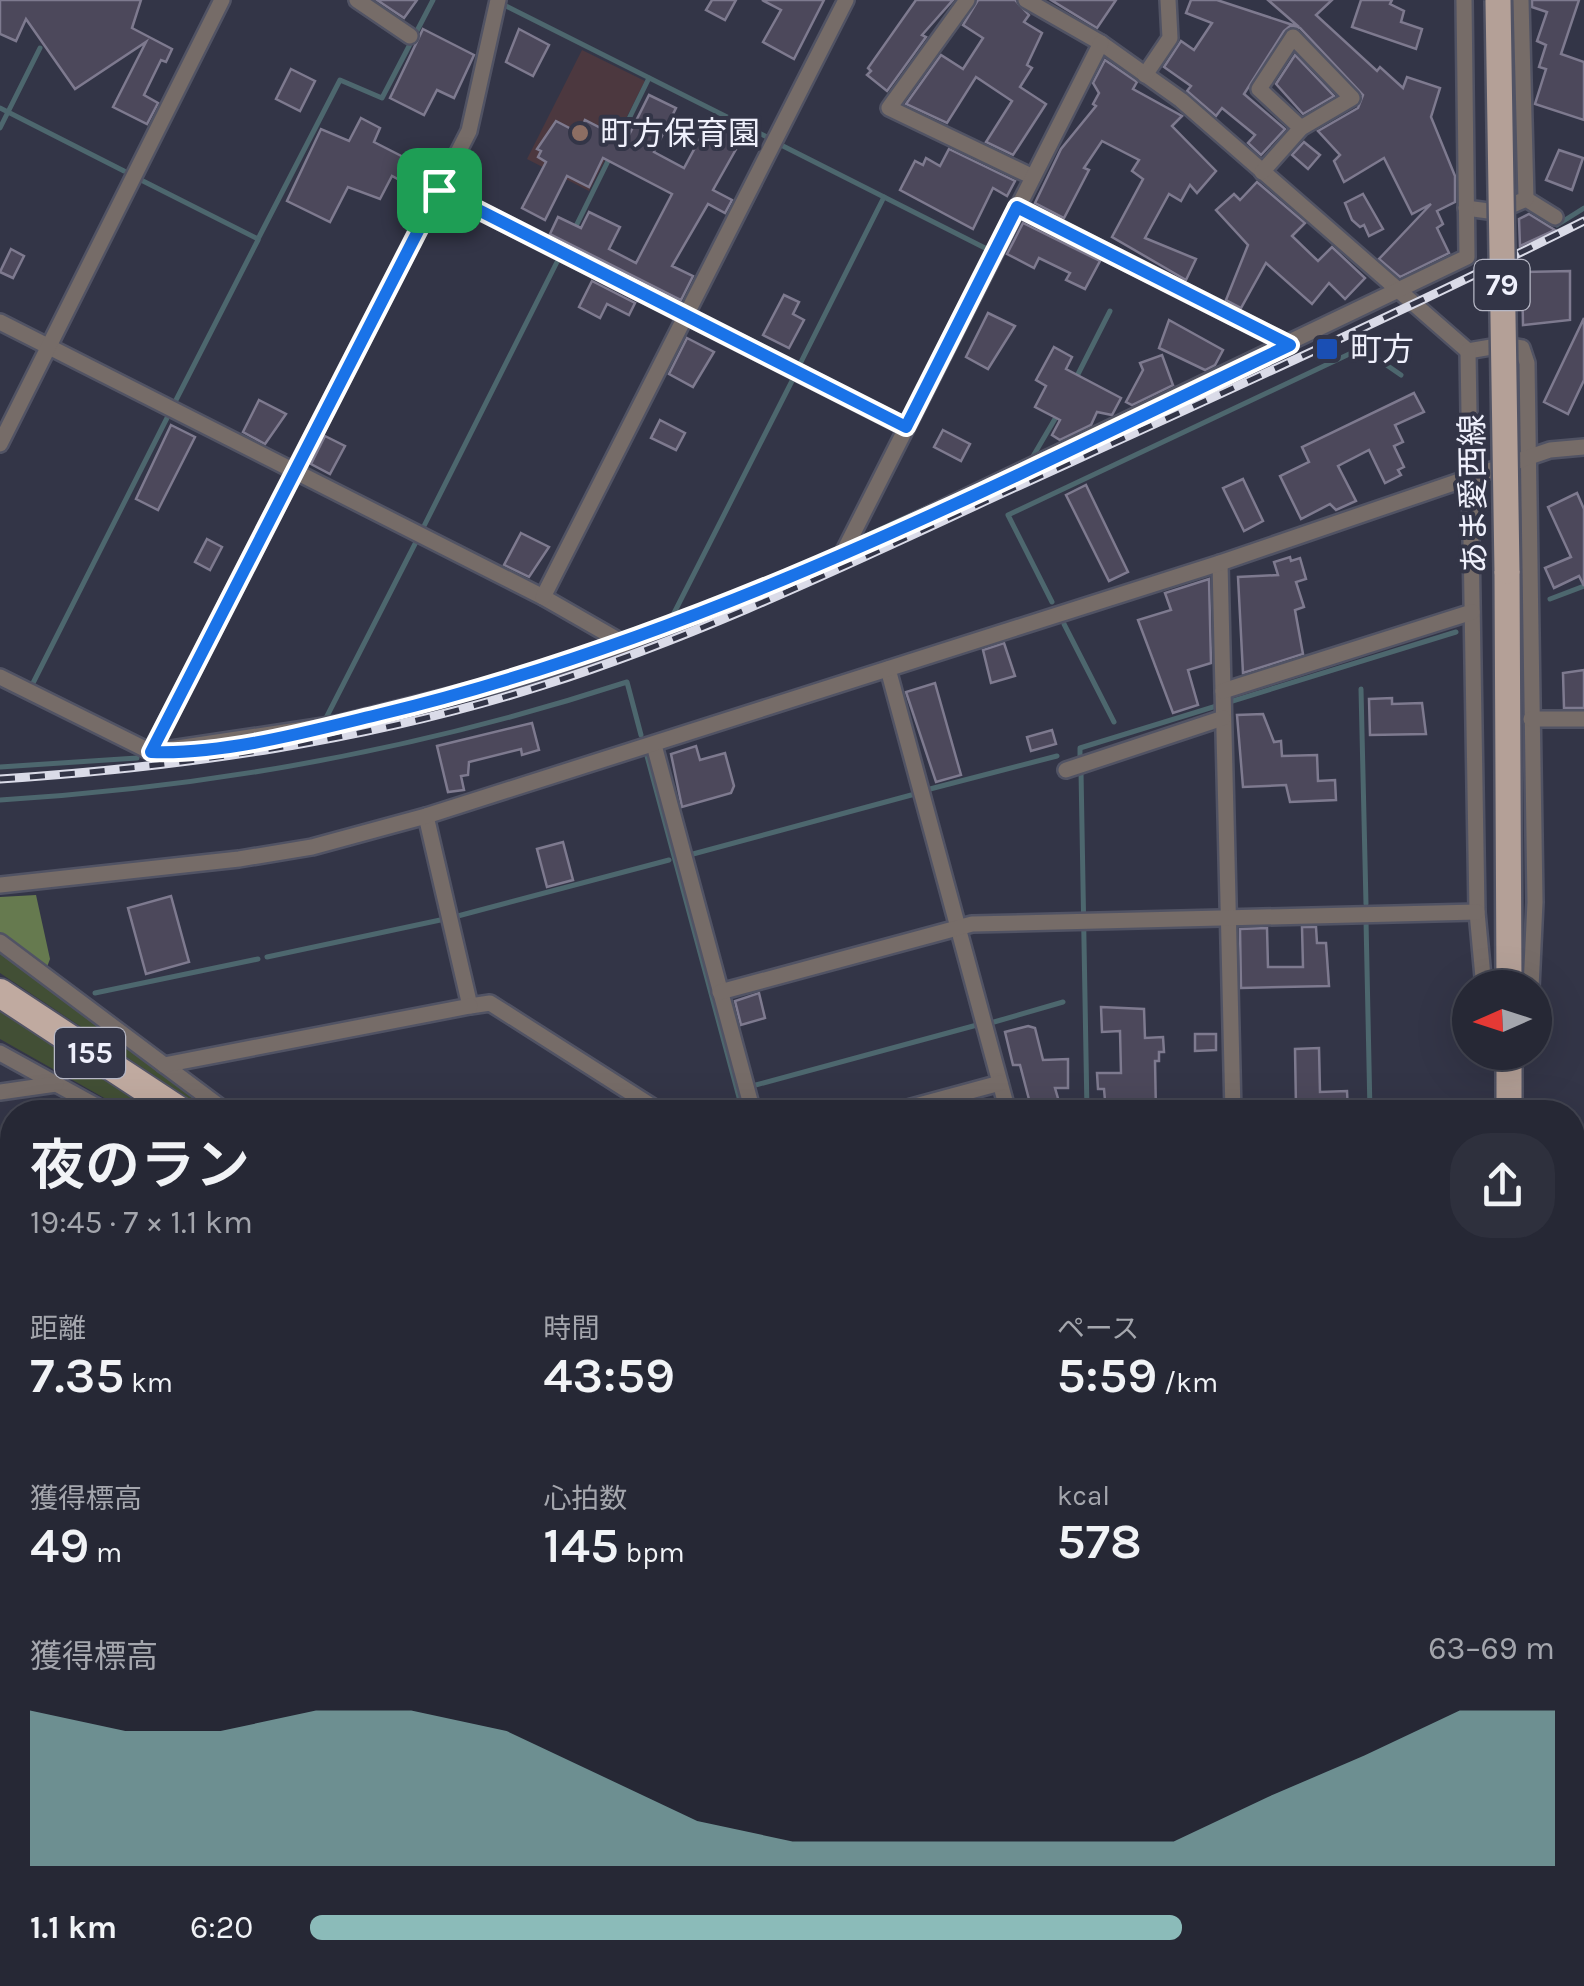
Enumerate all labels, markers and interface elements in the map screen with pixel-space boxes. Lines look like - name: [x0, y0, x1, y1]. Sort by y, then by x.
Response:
- place label: 町方保育園: [600, 115, 760, 152]
- marker: 町方保育園: [569, 122, 591, 144]
- pin: [397, 148, 482, 233]
- icon: arrive: [412, 163, 467, 218]
- road number: 79: [1474, 260, 1530, 310]
- place label: 町方: [1350, 331, 1414, 368]
- marker: 町方: [1314, 336, 1340, 362]
- street label: あま愛西線: [1454, 414, 1493, 574]
- north arrow: [1452, 970, 1552, 1070]
- map controls: [1452, 970, 1552, 1070]
- road number: 155: [55, 1028, 125, 1078]
- button: share: [1450, 1133, 1555, 1238]
- text: 夜のラン: [30, 1134, 250, 1198]
- text: 19:45 · 7 × 1.1 km: [30, 1204, 253, 1241]
- text: 距離: [30, 1312, 86, 1345]
- text: 時間: [543, 1312, 599, 1345]
- text: ペース: [1057, 1312, 1139, 1345]
- text: 7.35: [30, 1346, 124, 1405]
- text: 43:59: [543, 1346, 675, 1405]
- text: 5:59: [1057, 1346, 1157, 1405]
- text: km: [124, 1366, 173, 1399]
- text: /km: [1157, 1366, 1218, 1399]
- text: kcal: [1057, 1479, 1110, 1512]
- text: 獲得標高: [30, 1482, 142, 1515]
- text: 心拍数: [543, 1482, 627, 1515]
- text: 578: [1057, 1512, 1142, 1571]
- text: 49: [30, 1516, 89, 1575]
- text: 145: [543, 1516, 619, 1575]
- text: m: [89, 1536, 122, 1569]
- text: bpm: [619, 1536, 685, 1569]
- text: 63–69 m: [1428, 1630, 1555, 1667]
- text: 獲得標高: [30, 1638, 158, 1675]
- text: 1.1 km: [30, 1909, 117, 1946]
- text: 6:20: [190, 1909, 253, 1946]

